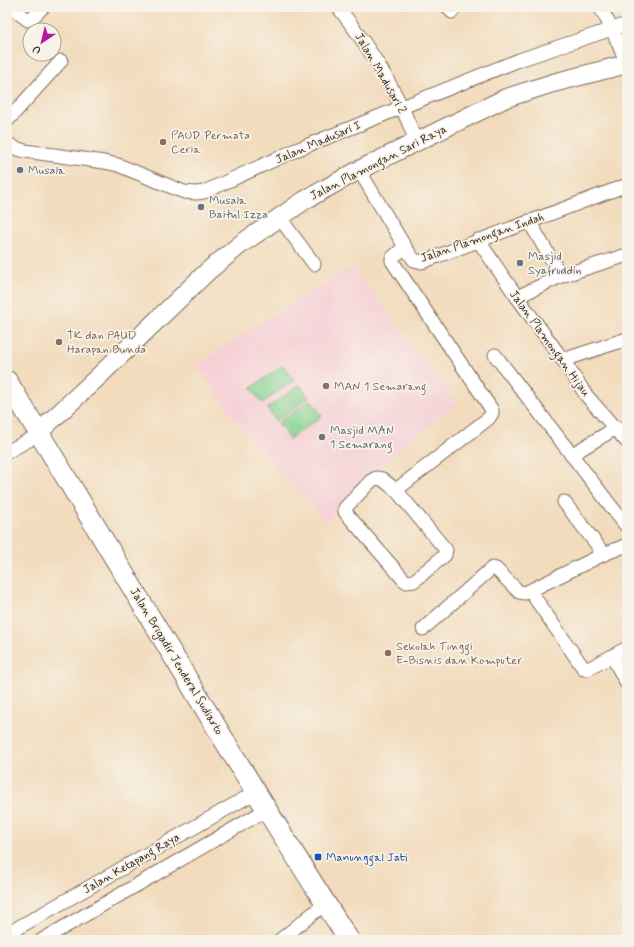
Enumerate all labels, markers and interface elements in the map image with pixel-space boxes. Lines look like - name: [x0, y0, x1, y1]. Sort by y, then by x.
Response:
- north arrow: [22, 22, 62, 62]
- street label: Jalan Madusari 2: [350, 30, 410, 117]
- text: U: [30, 42, 44, 57]
- street label: Jalan Madusari I: [273, 118, 364, 168]
- street label: Jalan Plamongan Sari Raya: [307, 121, 450, 205]
- place label: PAUD Permata Ceria: [171, 128, 250, 158]
- marker: PAUD Permata Ceria: [158, 137, 168, 147]
- place label: Musala: [28, 163, 66, 179]
- marker: Musala: [15, 165, 25, 175]
- place label: Musala Baitul Izza: [209, 193, 268, 223]
- marker: Musala Baitul Izza: [196, 202, 206, 212]
- street label: Jalan Plamongan Indah: [418, 209, 547, 268]
- place label: Masjid Syafruddin: [528, 249, 582, 279]
- marker: Masjid Syafruddin: [515, 258, 525, 268]
- street label: Jalan Plamongan Hijau: [504, 287, 593, 401]
- place label: TK dan PAUD Harapan Bunda: [67, 328, 146, 358]
- marker: TK dan PAUD Harapan Bunda: [54, 337, 64, 347]
- place label: MAN 1 Semarang: [334, 379, 427, 396]
- marker: MAN 1 Semarang: [321, 381, 331, 391]
- place label: Masjid MAN 1 Semarang: [330, 423, 394, 454]
- marker: Masjid MAN 1 Semarang: [317, 432, 327, 442]
- street label: Jalan Brigadir Jenderal Sudiarto: [126, 585, 227, 738]
- place label: Sekolah Tinggi E-Bisnis dan Komputer: [396, 639, 522, 669]
- marker: Sekolah Tinggi E-Bisnis dan Komputer: [383, 648, 393, 658]
- street label: Jalan Ketapang Raya: [80, 830, 183, 899]
- place label: Manunggal Jati: [326, 850, 408, 867]
- marker: Manunggal Jati: [313, 852, 323, 862]

